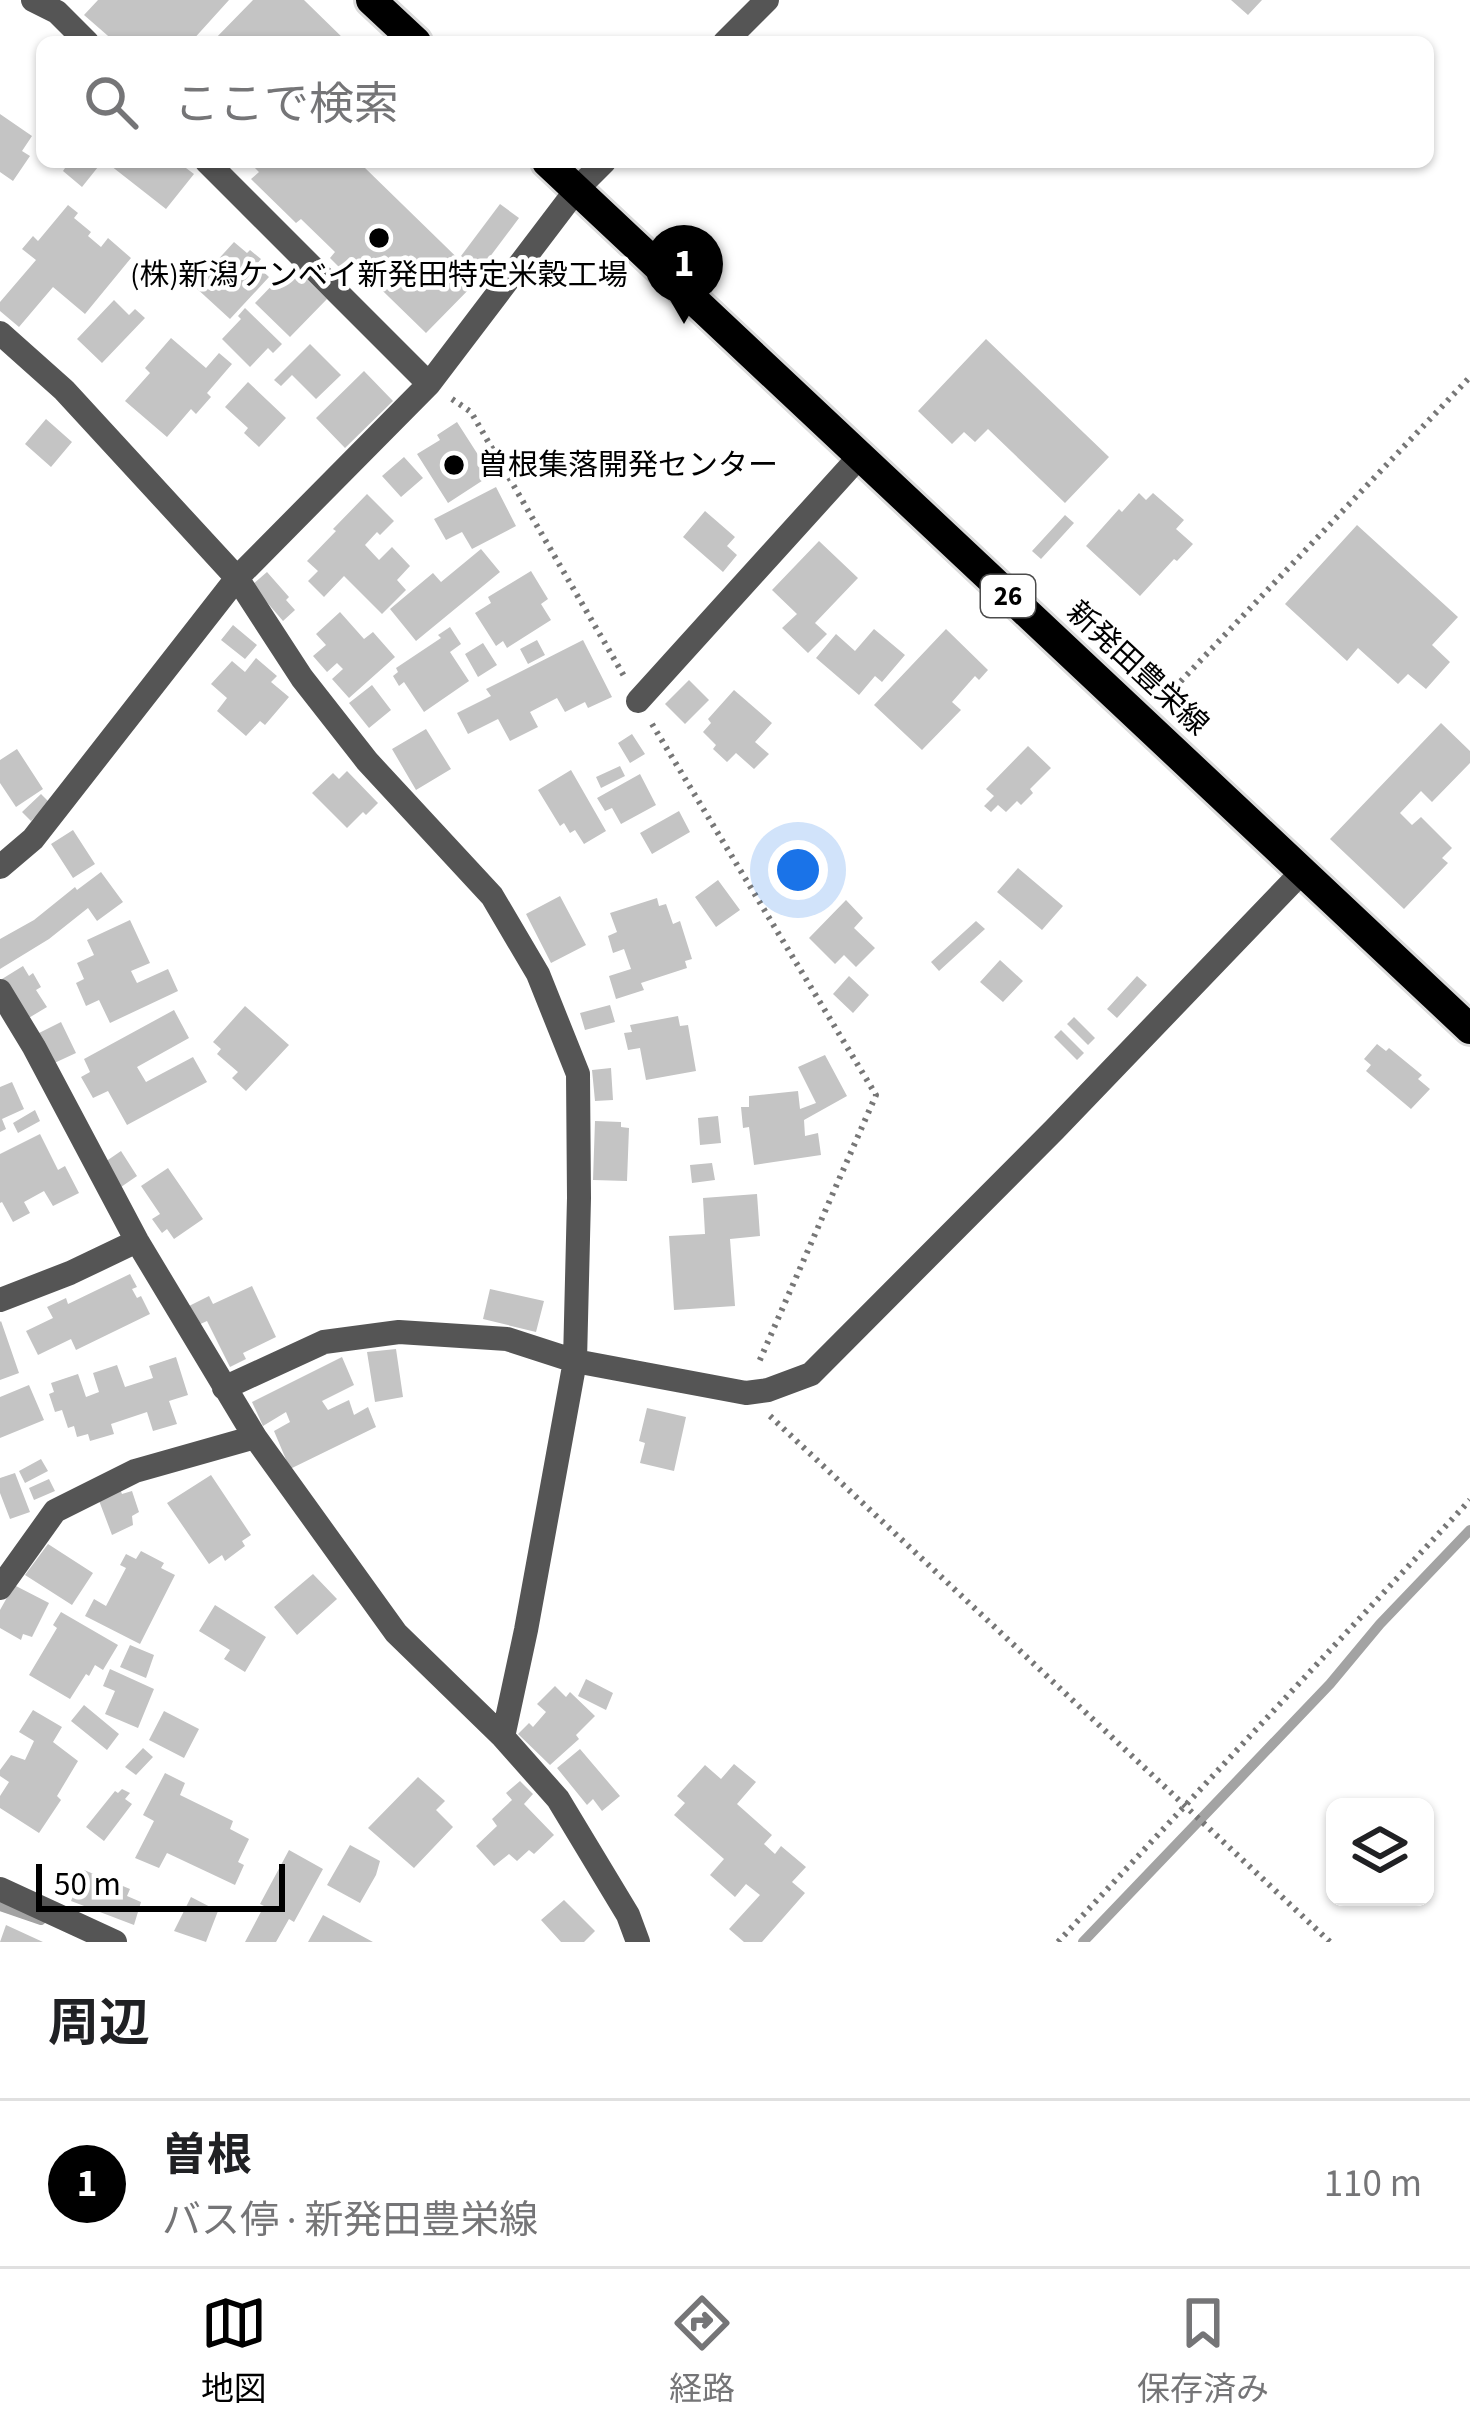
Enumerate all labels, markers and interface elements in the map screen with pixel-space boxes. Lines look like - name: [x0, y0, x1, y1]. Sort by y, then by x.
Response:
- search box: [36, 36, 1434, 168]
- icon: search: [78, 69, 144, 135]
- text: ここで検索: [174, 73, 399, 137]
- marker: (株)新潟ケンベイ新発田特定米穀工場: [366, 225, 392, 251]
- pin: 1: [645, 225, 723, 324]
- place label: (株)新潟ケンベイ新発田特定米穀工場: [130, 254, 628, 297]
- place label: 曽根集落開発センター: [478, 444, 778, 487]
- marker: 曽根集落開発センター: [441, 452, 467, 478]
- road number: 26: [981, 575, 1035, 617]
- street label: 新発田豊栄線: [1057, 591, 1218, 745]
- your location: [768, 840, 828, 900]
- map controls: [1326, 1798, 1434, 1906]
- button: layers: [1326, 1798, 1434, 1906]
- scale bar: [36, 1858, 285, 1911]
- text: 50 m: [54, 1861, 121, 1908]
- text: 周辺: [48, 1988, 150, 2060]
- text: 曽根: [162, 2124, 252, 2188]
- text: 1: [77, 2156, 97, 2212]
- text: 110 m: [1324, 2156, 1422, 2212]
- text: バス停 · 新発田豊栄線: [162, 2193, 538, 2249]
- tab: 地図: [201, 2290, 267, 2413]
- tab: 経路: [669, 2290, 735, 2413]
- tab: 保存済み: [1137, 2290, 1269, 2413]

